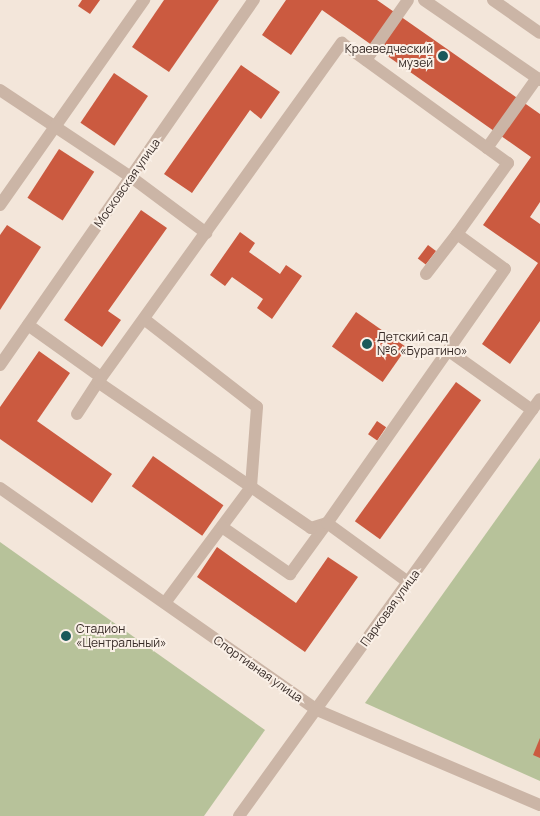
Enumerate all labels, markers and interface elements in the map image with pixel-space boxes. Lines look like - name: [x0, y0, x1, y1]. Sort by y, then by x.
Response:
- place label: Краеведческий музей: [345, 42, 433, 70]
- marker: Краеведческий музей: [437, 50, 449, 62]
- street label: Московская улица: [91, 136, 163, 230]
- place label: Детский сад №6 «Буратино»: [377, 330, 467, 358]
- marker: Детский сад №6 «Буратино»: [361, 338, 373, 350]
- street label: Парковая улица: [357, 567, 423, 649]
- place label: Стадион «Центральный»: [76, 622, 167, 650]
- marker: Стадион «Центральный»: [60, 630, 72, 642]
- street label: Спортивная улица: [211, 633, 305, 705]

